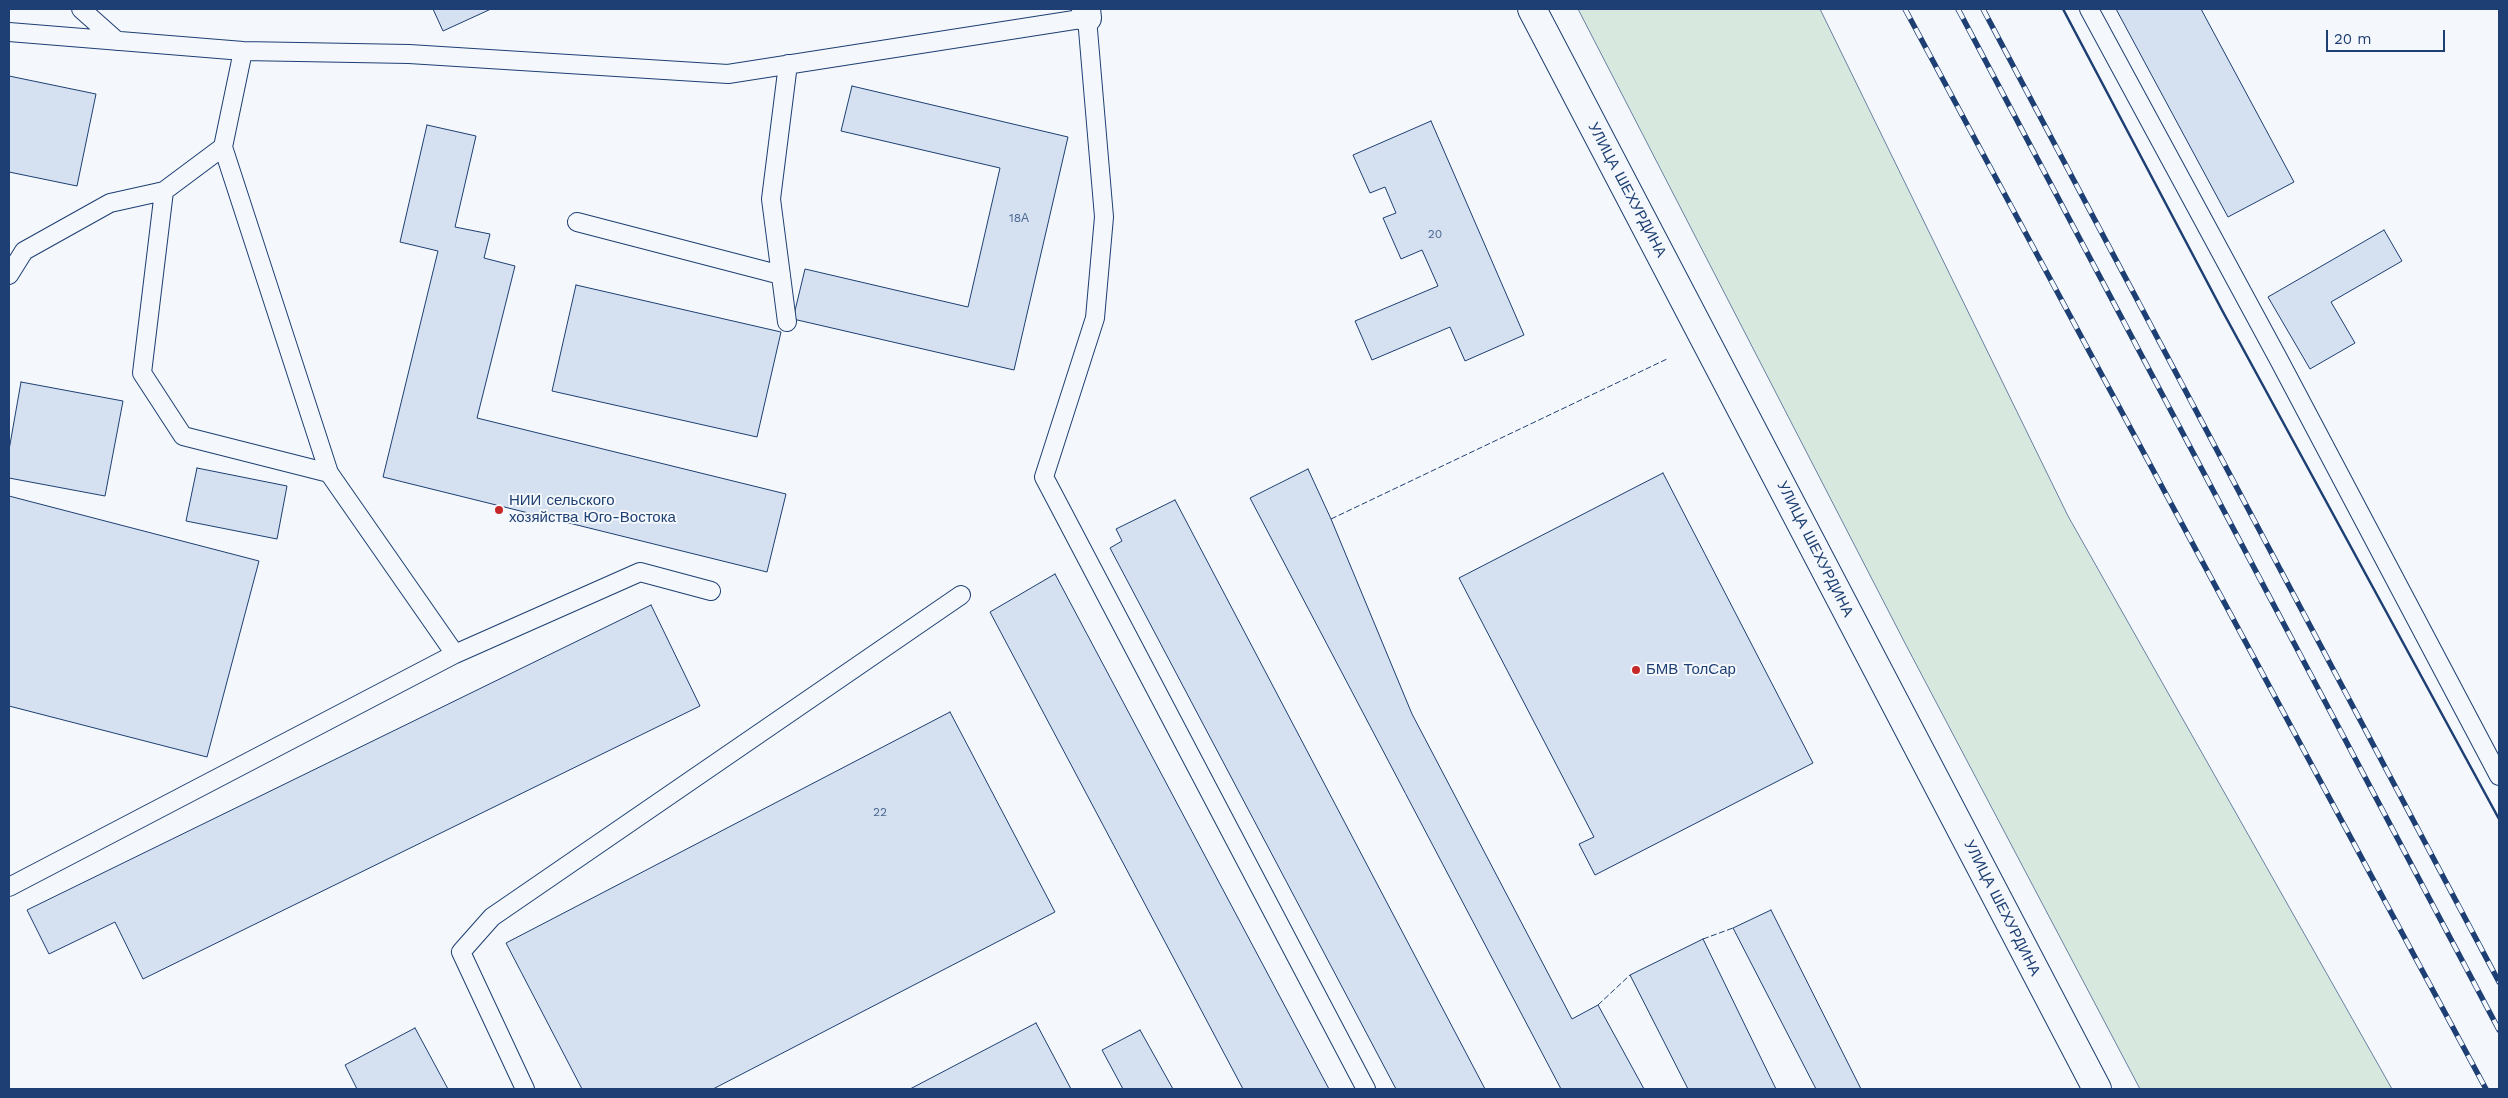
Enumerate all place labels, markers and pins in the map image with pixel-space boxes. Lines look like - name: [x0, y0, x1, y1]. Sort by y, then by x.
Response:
- place label: НИИ сельского хозяйства Юго-Востока: [509, 492, 676, 527]
- marker: НИИ сельского хозяйства Юго-Востока: [493, 504, 505, 516]
- place label: БМВ ТолСар: [1646, 661, 1736, 679]
- marker: БМВ ТолСар: [1630, 664, 1642, 676]

